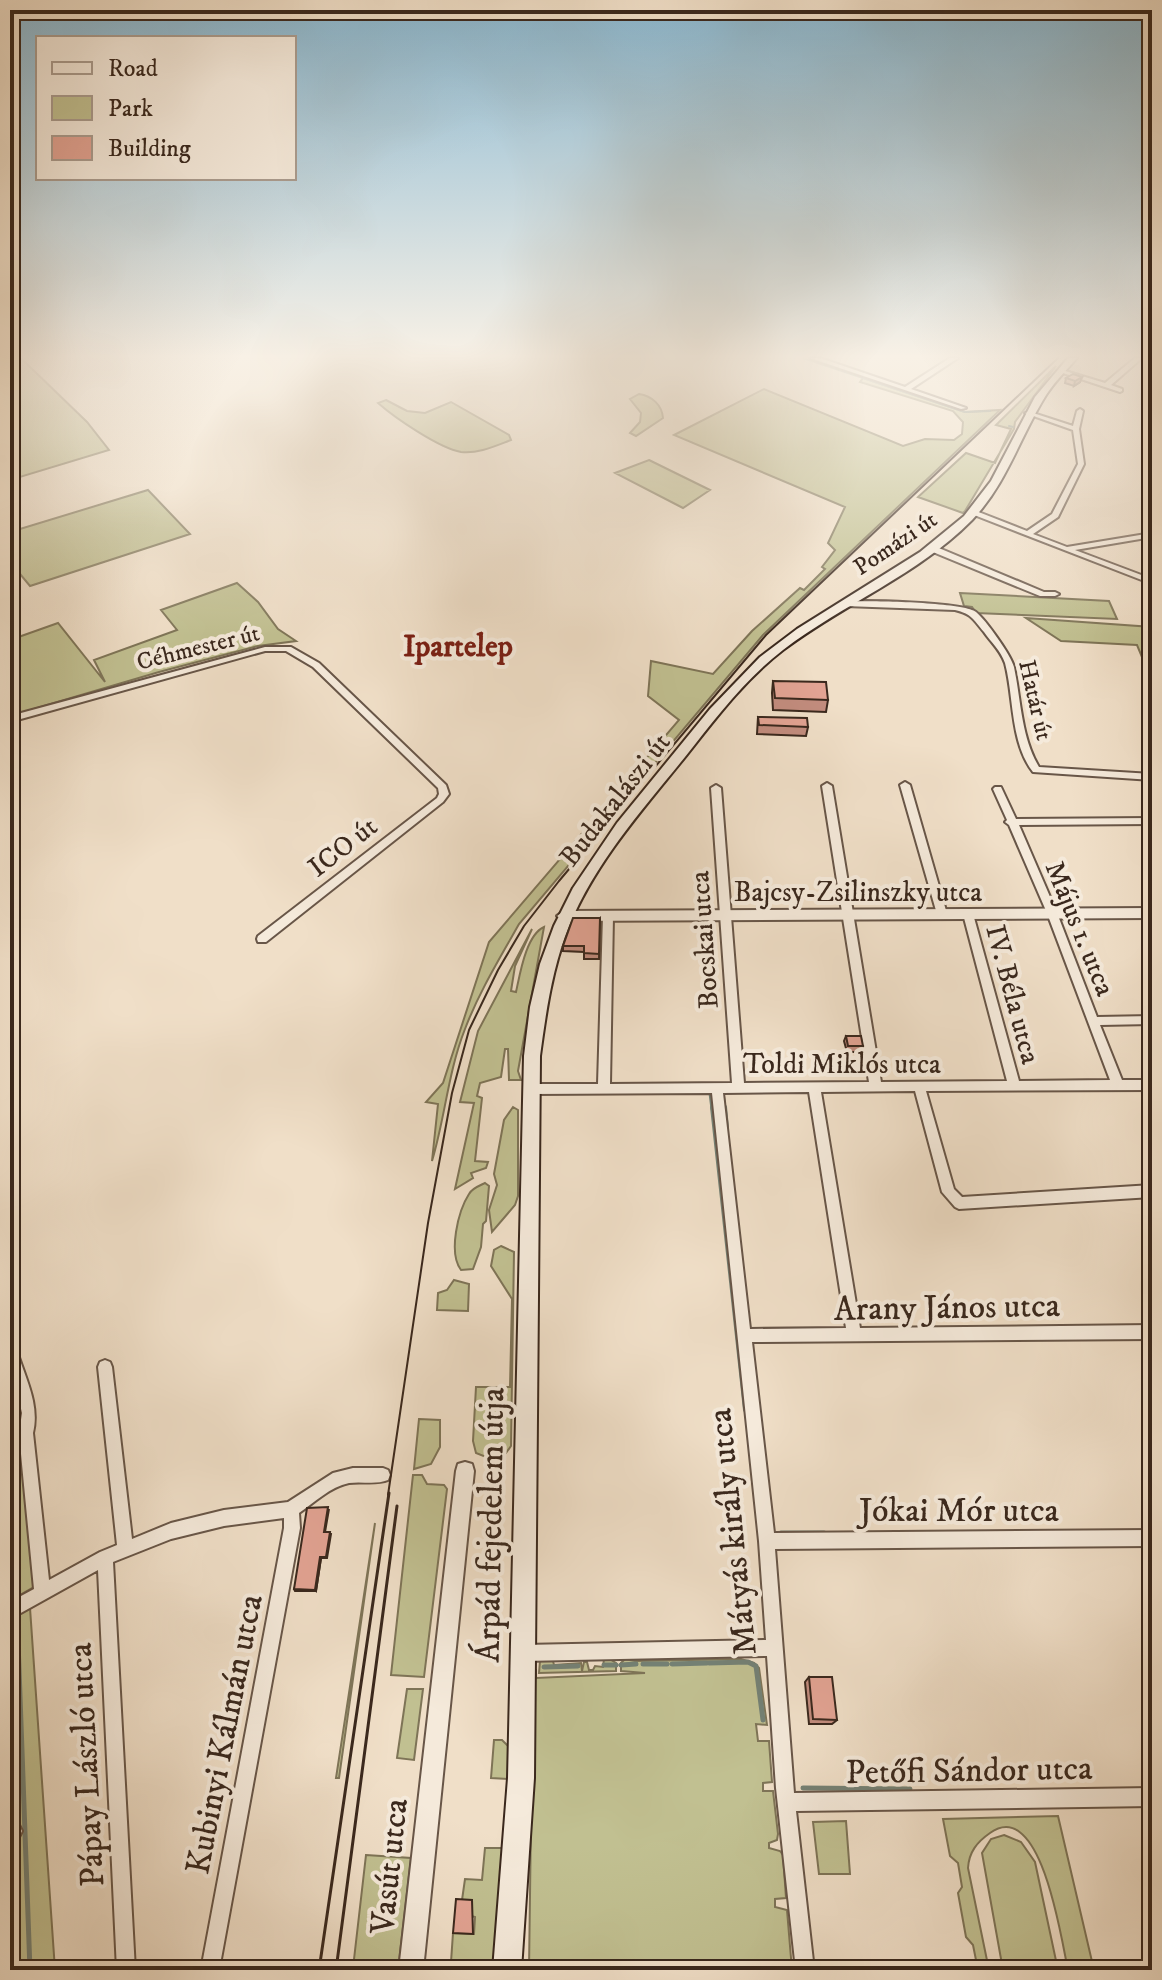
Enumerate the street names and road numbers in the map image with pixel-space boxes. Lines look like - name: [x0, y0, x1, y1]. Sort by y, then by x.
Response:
- street label: Pomázi út: [848, 505, 943, 583]
- street label: Céhmester út: [134, 618, 263, 678]
- street label: Határ út: [1011, 657, 1059, 744]
- street label: Budakalászi út: [552, 726, 678, 874]
- street label: ICO út: [301, 809, 385, 885]
- street label: Május 1. utca: [1037, 856, 1123, 1001]
- street label: Bocskai utca: [682, 870, 727, 1010]
- street label: Bajcsy-Zsilinszky utca: [734, 875, 982, 910]
- street label: IV. Béla utca: [977, 921, 1048, 1068]
- street label: Toldi Miklós utca: [743, 1047, 941, 1082]
- street label: Arany János utca: [834, 1285, 1061, 1331]
- street label: Árpád fejedelem útja: [468, 1387, 514, 1663]
- street label: Mátyás király utca: [699, 1406, 767, 1657]
- street label: Jókai Mór utca: [856, 1490, 1060, 1532]
- street label: Kubinyi Kálmán utca: [177, 1590, 273, 1878]
- street label: Pápay László utca: [60, 1641, 114, 1888]
- street label: Petőfi Sándor utca: [845, 1748, 1093, 1794]
- street label: Vasút utca: [362, 1796, 418, 1937]

